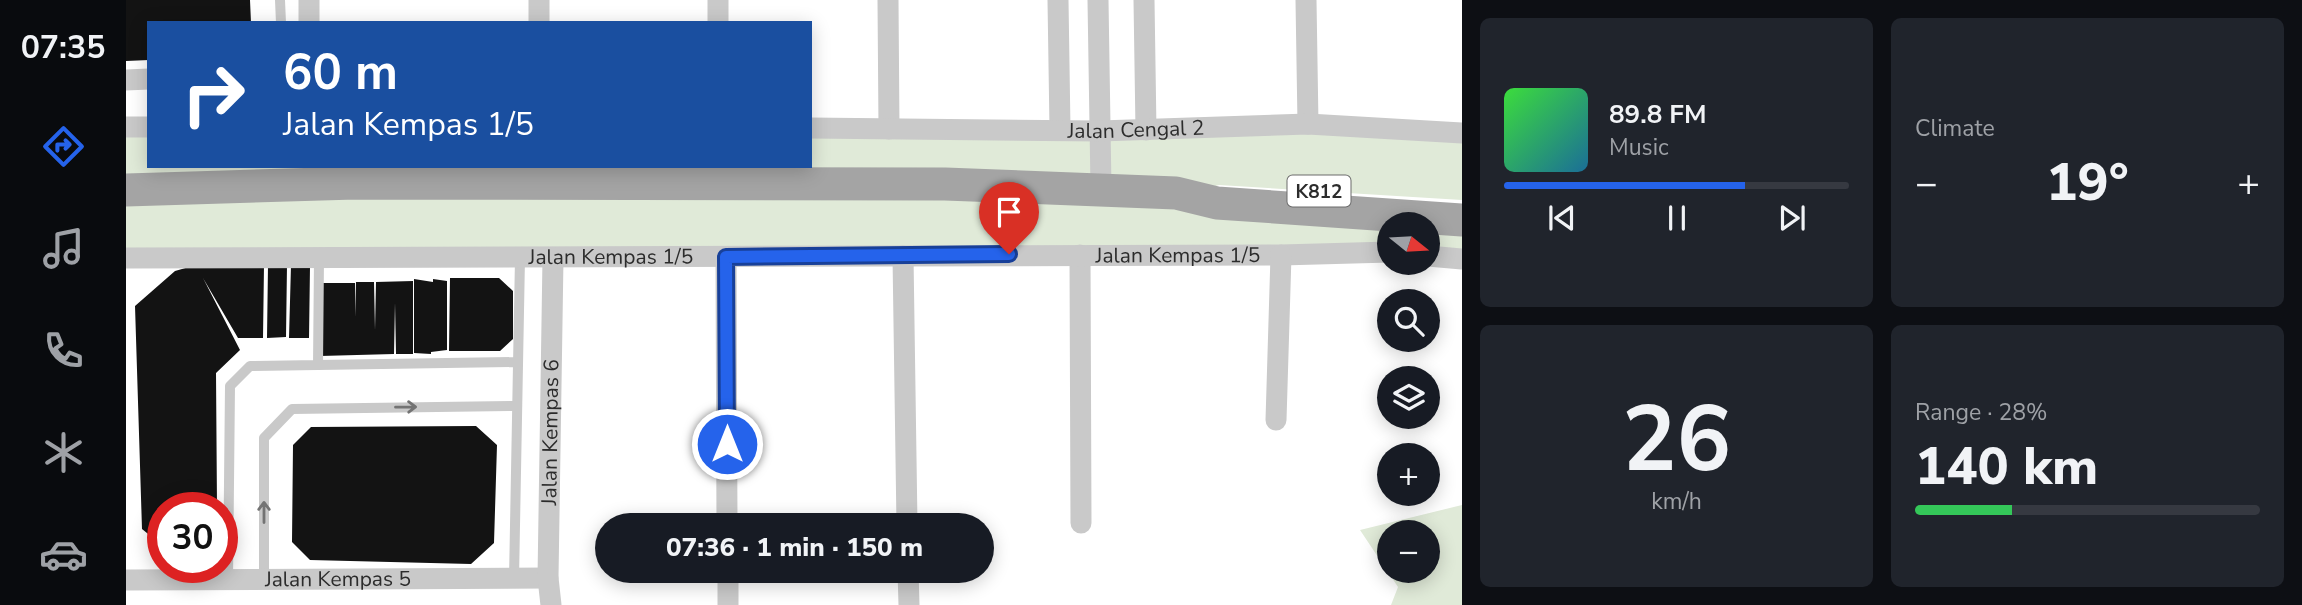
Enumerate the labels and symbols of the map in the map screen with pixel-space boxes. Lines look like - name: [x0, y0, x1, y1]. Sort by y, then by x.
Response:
- street label: Jalan Cengal 2: [1066, 113, 1205, 145]
- road number: K812: [1288, 176, 1350, 206]
- pin: [979, 182, 1039, 254]
- north arrow: [1377, 212, 1440, 275]
- street label: Jalan Kempas 1/5: [1095, 241, 1260, 269]
- street label: Jalan Kempas 1/5: [528, 243, 693, 271]
- street label: Jalan Kempas 6: [535, 359, 565, 507]
- one-way arrow: [394, 401, 417, 414]
- position arrow: [690, 407, 764, 481]
- speed limit sign: 30: [147, 492, 238, 583]
- one-way arrow: [257, 501, 271, 524]
- street label: Jalan Kempas 5: [264, 565, 411, 593]

